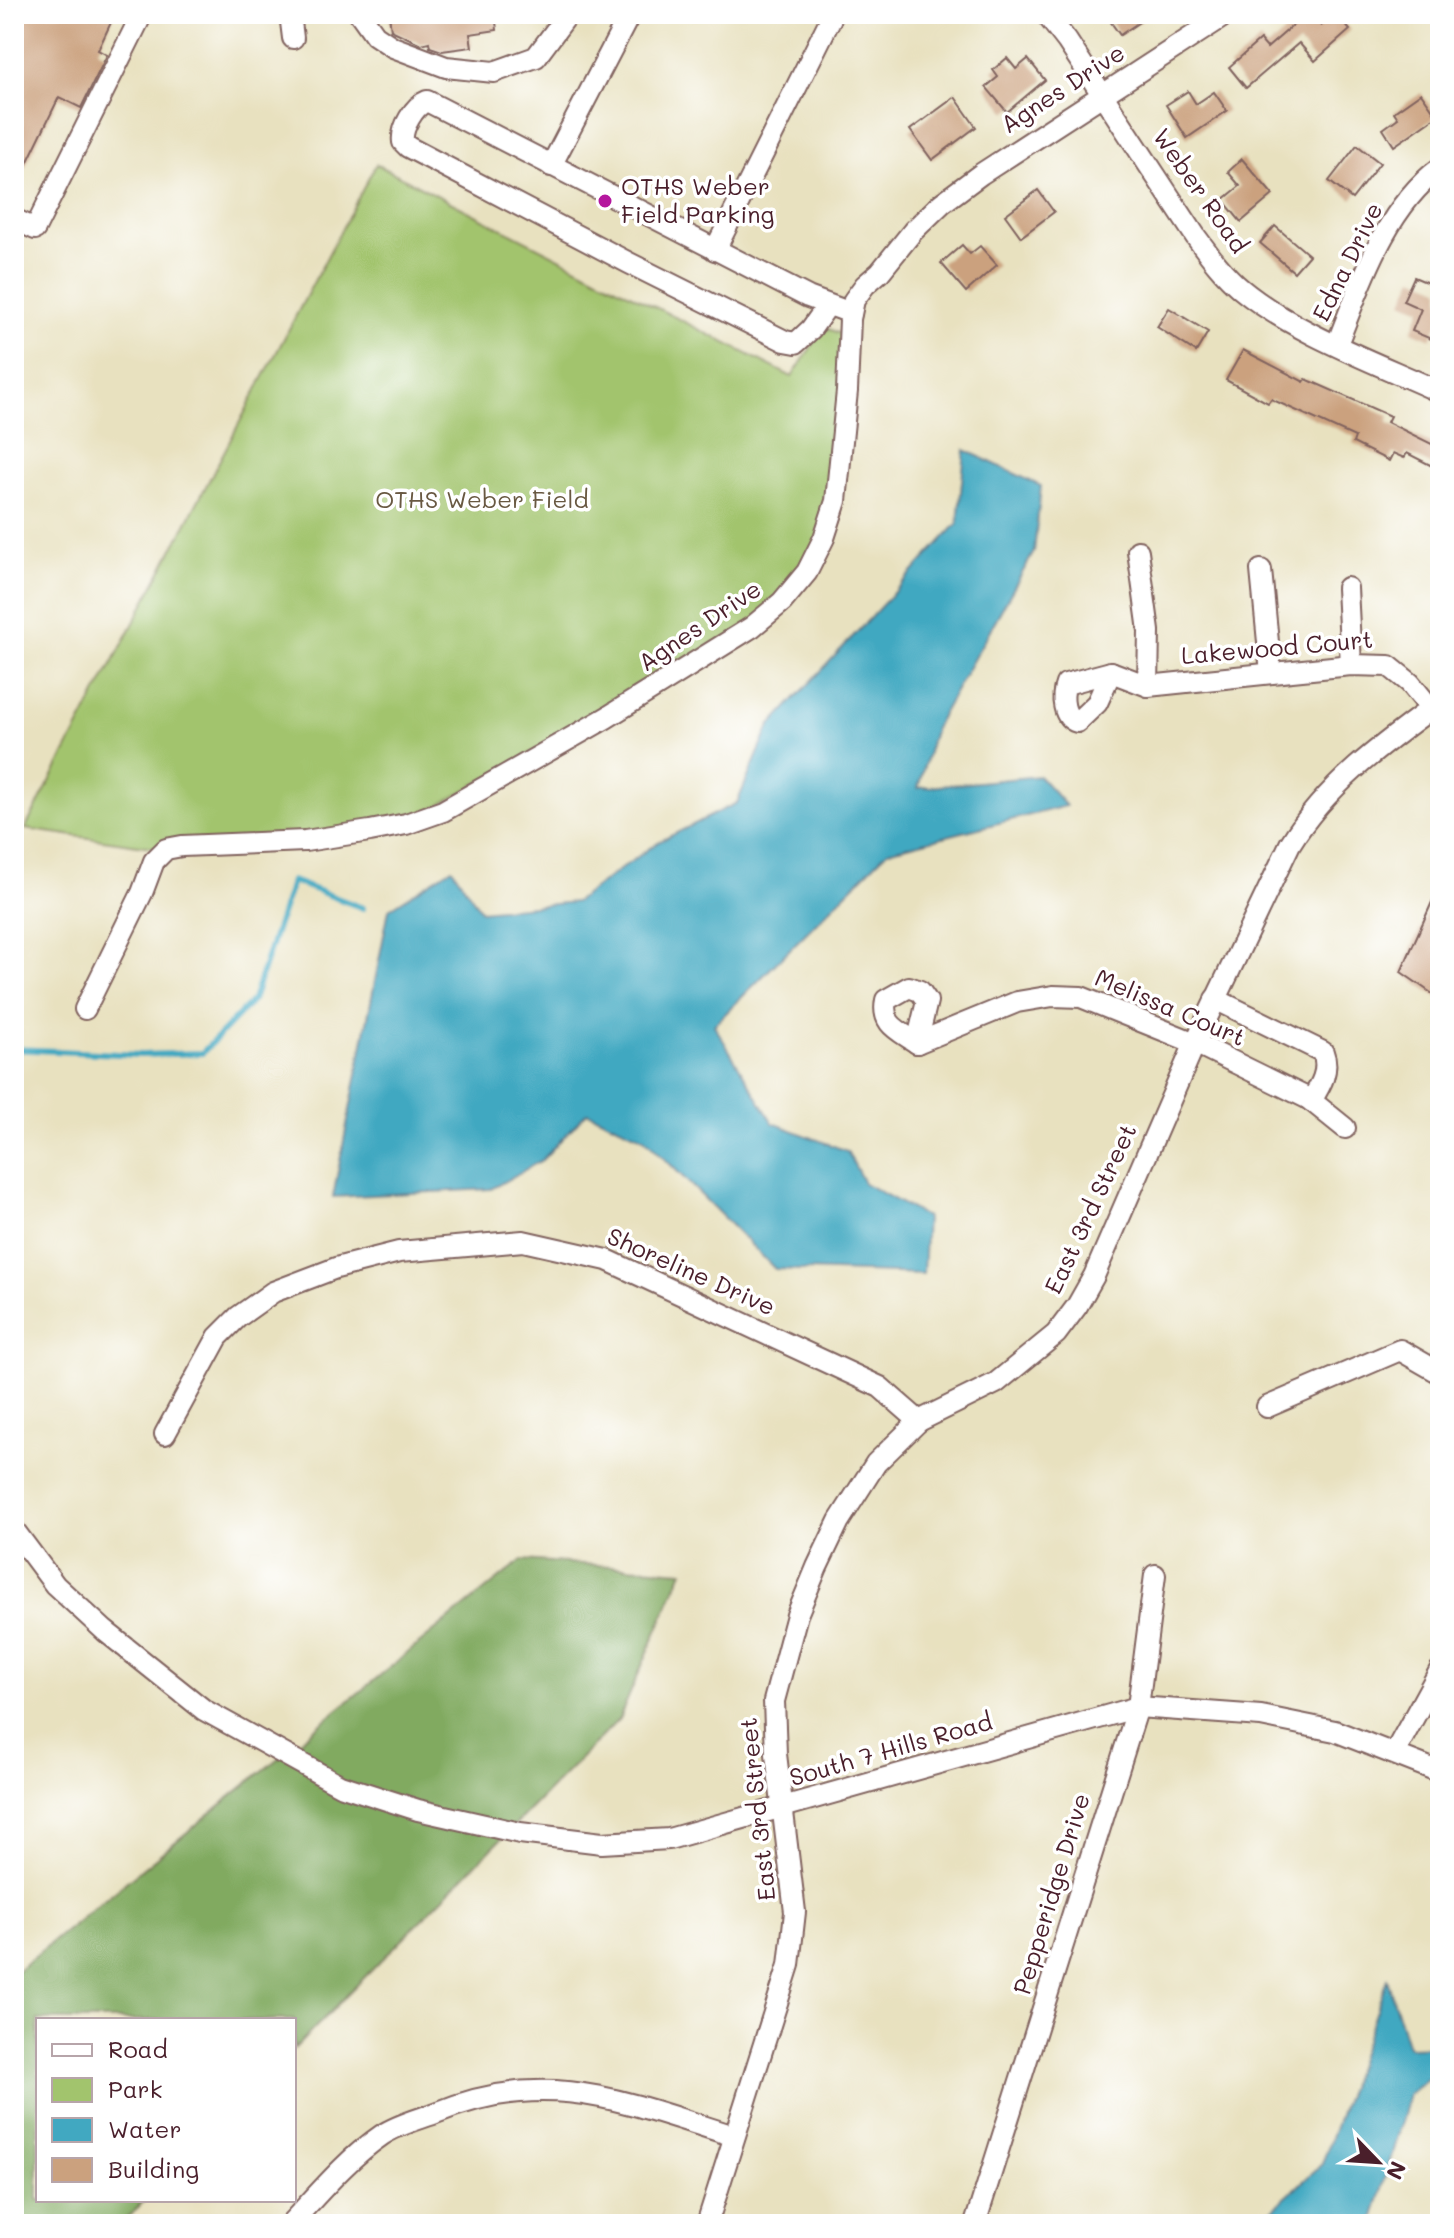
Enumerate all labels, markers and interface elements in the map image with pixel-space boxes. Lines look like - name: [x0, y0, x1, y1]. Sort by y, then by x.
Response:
- street label: Agnes Drive: [994, 36, 1130, 139]
- street label: Weber Road: [1147, 122, 1256, 259]
- place label: OTHS Weber Field Parking: [621, 170, 775, 229]
- marker: OTHS Weber Field Parking: [596, 192, 614, 210]
- street label: Edna Drive: [1305, 197, 1389, 326]
- park label: OTHS Weber Field: [375, 483, 589, 514]
- street label: Agnes Drive: [632, 572, 766, 677]
- street label: Lakewood Court: [1180, 623, 1374, 670]
- street label: Melissa Court: [1091, 961, 1250, 1052]
- street label: East 3rd Street: [1037, 1118, 1143, 1298]
- street label: Shoreline Drive: [603, 1220, 781, 1322]
- street label: South 7 Hills Road: [786, 1705, 995, 1792]
- street label: East 3rd Street: [731, 1716, 782, 1902]
- street label: Pepperidge Drive: [1005, 1789, 1096, 1998]
- legend: [36, 2018, 296, 2202]
- text: Road: [108, 2033, 168, 2064]
- text: Park: [108, 2073, 162, 2104]
- text: Water: [108, 2113, 182, 2144]
- north arrow: [1338, 2122, 1418, 2202]
- text: Building: [108, 2153, 199, 2184]
- text: N: [1380, 2157, 1413, 2184]

